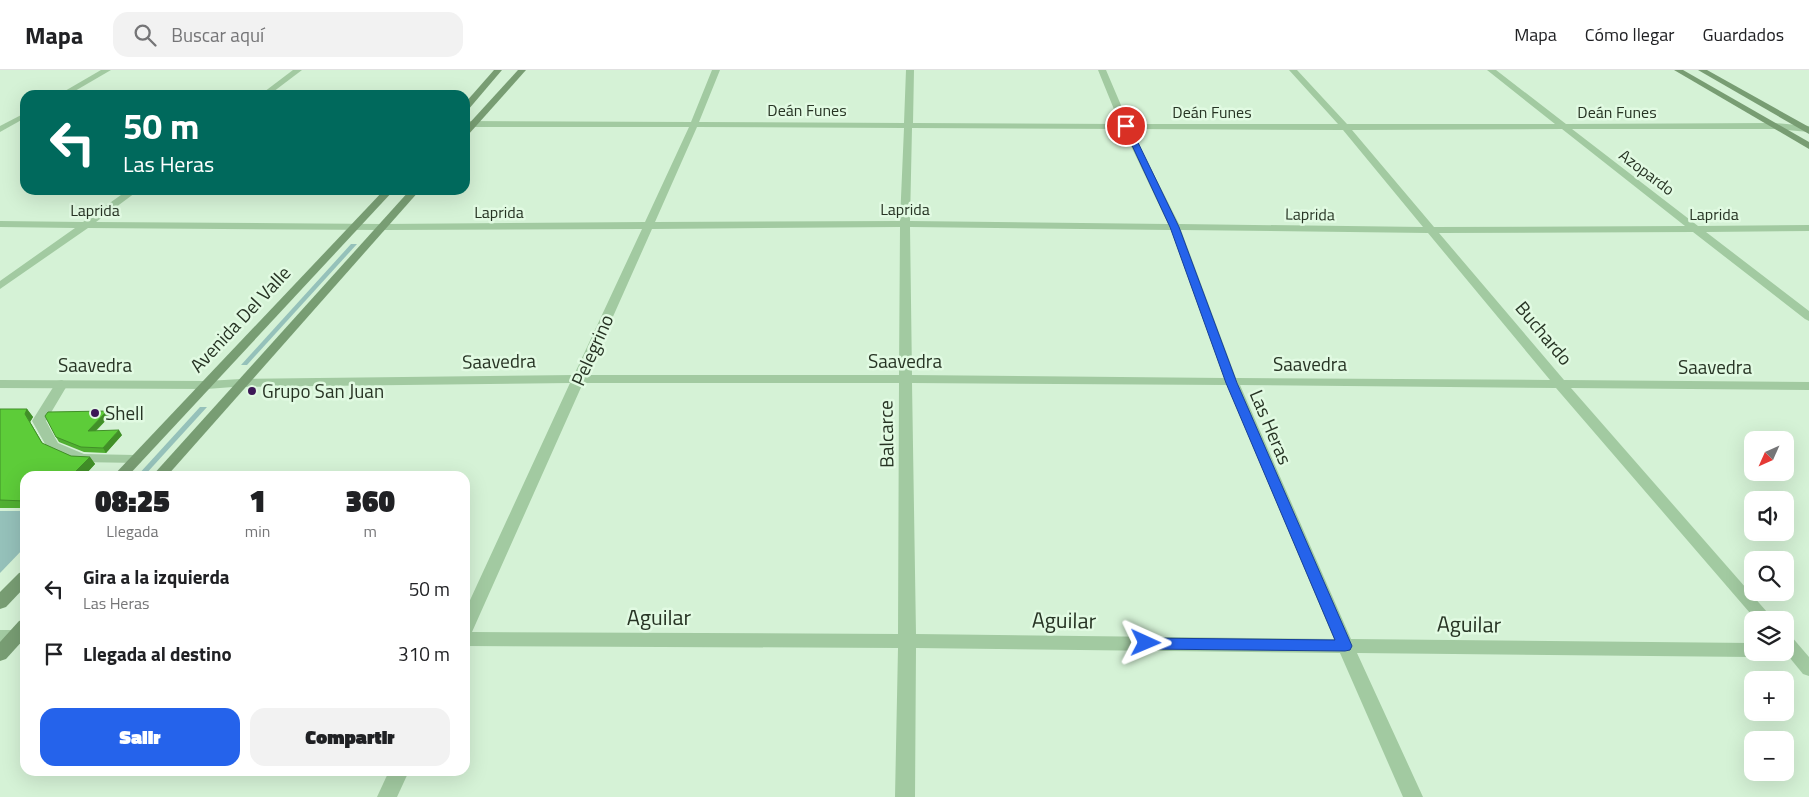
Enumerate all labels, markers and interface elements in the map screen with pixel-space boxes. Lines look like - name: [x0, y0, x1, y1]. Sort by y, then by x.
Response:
- search box: [113, 12, 463, 57]
- text: Mapa: [25, 17, 83, 53]
- text: Buscar aquí: [171, 20, 264, 49]
- icon: search: [131, 21, 159, 49]
- text: Mapa: [1514, 21, 1557, 48]
- text: Cómo llegar: [1585, 21, 1674, 48]
- text: Guardados: [1702, 21, 1784, 48]
- street label: Deán Funes: [767, 98, 847, 122]
- text: 50 m: [123, 99, 199, 153]
- street label: Deán Funes: [1172, 100, 1252, 124]
- street label: Deán Funes: [1577, 100, 1657, 124]
- pin: [1105, 105, 1147, 147]
- icon: left: [40, 110, 105, 175]
- icon: arrive: [1112, 112, 1140, 140]
- street label: Azopardo: [1614, 143, 1680, 201]
- text: Las Heras: [123, 147, 214, 181]
- street label: Laprida: [880, 197, 930, 221]
- street label: Laprida: [70, 198, 120, 222]
- street label: Laprida: [474, 200, 524, 224]
- street label: Laprida: [1285, 202, 1335, 226]
- street label: Laprida: [1689, 202, 1739, 226]
- street label: Avenida Del Valle: [182, 259, 297, 378]
- street label: Buchardo: [1509, 294, 1580, 371]
- street label: Pelegrino: [563, 309, 620, 390]
- street label: Saavedra: [462, 345, 537, 376]
- street label: Saavedra: [868, 346, 942, 375]
- street label: Saavedra: [1273, 349, 1347, 378]
- street label: Saavedra: [58, 350, 132, 379]
- street label: Saavedra: [1678, 352, 1752, 381]
- place label: Grupo San Juan: [262, 376, 384, 405]
- marker: Grupo San Juan: [246, 385, 258, 397]
- street label: Las Heras: [1243, 385, 1300, 469]
- place label: Shell: [105, 398, 144, 427]
- street label: Balcarce: [870, 400, 901, 468]
- marker: Shell: [89, 407, 101, 419]
- north arrow: [1744, 431, 1794, 481]
- map controls: [1744, 431, 1794, 781]
- text: 08:25: [95, 478, 170, 524]
- text: 1: [249, 478, 266, 524]
- text: 360: [345, 478, 395, 524]
- button: sound: [1744, 491, 1794, 541]
- text: Llegada: [106, 519, 159, 543]
- text: min: [245, 519, 270, 543]
- text: m: [363, 519, 377, 543]
- button: search: [1744, 551, 1794, 601]
- text: Gira a la izquierda: [83, 562, 230, 591]
- text: 50 m: [409, 574, 450, 603]
- icon: left: [40, 575, 68, 603]
- text: Las Heras: [83, 591, 149, 615]
- street label: Aguilar: [627, 600, 692, 634]
- street label: Aguilar: [1031, 602, 1097, 638]
- street label: Aguilar: [1436, 606, 1502, 642]
- button: layers: [1744, 611, 1794, 661]
- position arrow: [1119, 616, 1171, 668]
- text: Llegada al destino: [83, 639, 232, 668]
- text: 310 m: [398, 639, 450, 668]
- icon: arrive: [40, 640, 68, 668]
- button: +: [1744, 671, 1794, 721]
- button: Salir: [40, 708, 240, 766]
- button: Compartir: [250, 708, 450, 766]
- button: −: [1744, 731, 1794, 781]

